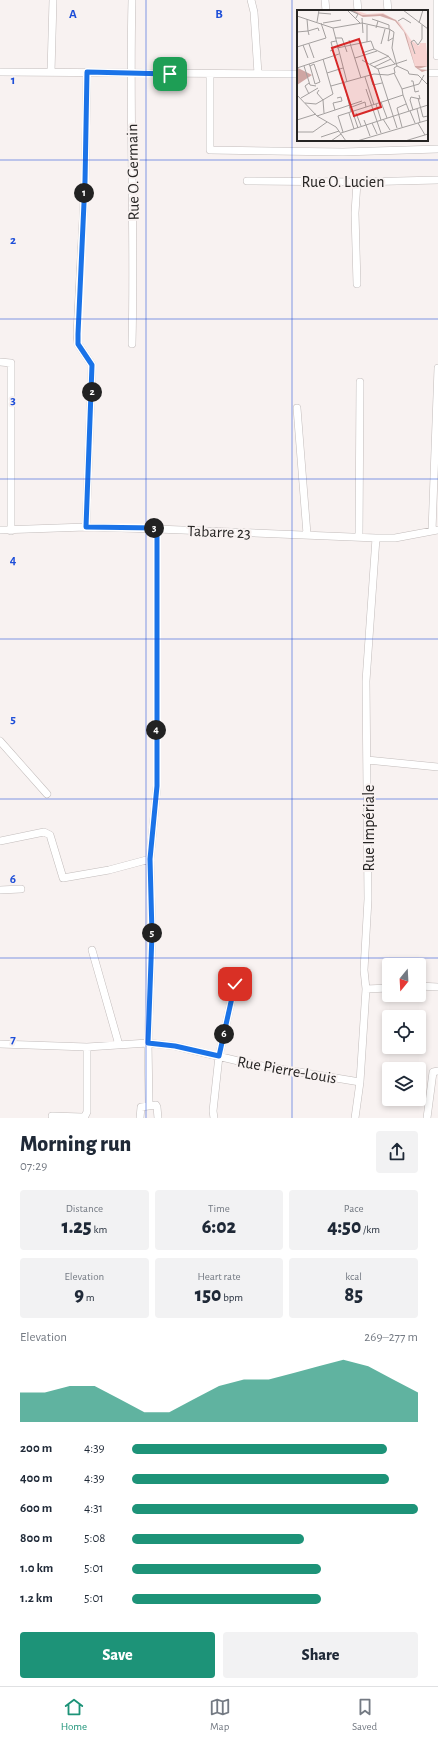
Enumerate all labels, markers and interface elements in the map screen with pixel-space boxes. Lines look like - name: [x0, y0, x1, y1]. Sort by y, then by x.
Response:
- text: A: [69, 8, 77, 21]
- text: B: [215, 8, 223, 21]
- inset map: [297, 10, 428, 141]
- pin: [153, 57, 187, 91]
- icon: arrive: [159, 63, 181, 85]
- text: 1: [11, 74, 15, 87]
- street label: Rue O. Germain: [124, 124, 142, 220]
- street label: Rue O. Lucien: [302, 174, 384, 190]
- pin: 1: [74, 183, 94, 203]
- text: 1: [82, 187, 86, 198]
- text: 2: [10, 234, 16, 247]
- pin: 2: [82, 382, 102, 402]
- text: 2: [89, 386, 95, 397]
- text: 3: [10, 394, 16, 407]
- pin: 3: [144, 518, 164, 538]
- text: 3: [152, 522, 156, 533]
- street label: Tabarre 23: [187, 523, 251, 541]
- text: 4: [10, 554, 17, 567]
- text: 5: [10, 713, 16, 726]
- pin: 4: [146, 720, 166, 740]
- text: 4: [153, 724, 159, 735]
- street label: Rue Impériale: [361, 785, 377, 871]
- text: 6: [10, 873, 16, 886]
- pin: 5: [142, 923, 162, 943]
- text: 5: [150, 927, 154, 938]
- north arrow: [382, 958, 426, 1002]
- map controls: [382, 958, 426, 1106]
- pin: [218, 967, 252, 1001]
- icon: check: [224, 973, 246, 995]
- button: locate: [382, 1010, 426, 1054]
- pin: 6: [214, 1024, 234, 1044]
- text: 6: [221, 1028, 227, 1039]
- text: 7: [10, 1033, 16, 1046]
- street label: Rue Pierre-Louis: [236, 1053, 338, 1087]
- button: layers: [382, 1062, 426, 1106]
- button: share: [376, 1131, 418, 1173]
- text: Morning run: [20, 1133, 131, 1155]
- text: 07:29: [20, 1160, 47, 1173]
- text: Distance: [66, 1203, 103, 1214]
- text: Time: [208, 1203, 230, 1214]
- text: Pace: [344, 1203, 364, 1214]
- text: 1.25: [61, 1217, 92, 1237]
- text: 6:02: [202, 1217, 236, 1237]
- text: 4:50: [327, 1217, 361, 1237]
- text: km: [92, 1224, 107, 1235]
- text: /km: [361, 1224, 380, 1235]
- text: Elevation: [64, 1271, 104, 1282]
- text: Heart rate: [197, 1271, 241, 1282]
- text: kcal: [345, 1271, 362, 1282]
- text: 9: [74, 1285, 84, 1305]
- text: 150: [195, 1285, 221, 1305]
- text: 85: [344, 1285, 363, 1305]
- text: m: [84, 1292, 95, 1303]
- text: bpm: [221, 1292, 243, 1303]
- text: Elevation: [20, 1331, 67, 1344]
- text: 269–277 m: [364, 1331, 418, 1344]
- text: 200 m: [20, 1442, 52, 1455]
- text: 4:39: [84, 1442, 105, 1455]
- text: 400 m: [20, 1472, 53, 1485]
- text: 4:39: [84, 1472, 105, 1485]
- text: 600 m: [20, 1502, 52, 1515]
- text: 4:31: [84, 1502, 103, 1515]
- text: 800 m: [20, 1532, 52, 1545]
- text: 5:08: [84, 1532, 105, 1545]
- text: 1.0 km: [20, 1562, 53, 1575]
- text: 5:01: [84, 1562, 104, 1575]
- text: 1.2 km: [20, 1592, 53, 1605]
- text: 5:01: [84, 1592, 104, 1605]
- button: Save: [20, 1632, 215, 1678]
- button: Share: [223, 1632, 418, 1678]
- tab: Home: [61, 1696, 87, 1733]
- tab: Map: [209, 1696, 231, 1733]
- tab: Saved: [352, 1696, 377, 1733]

